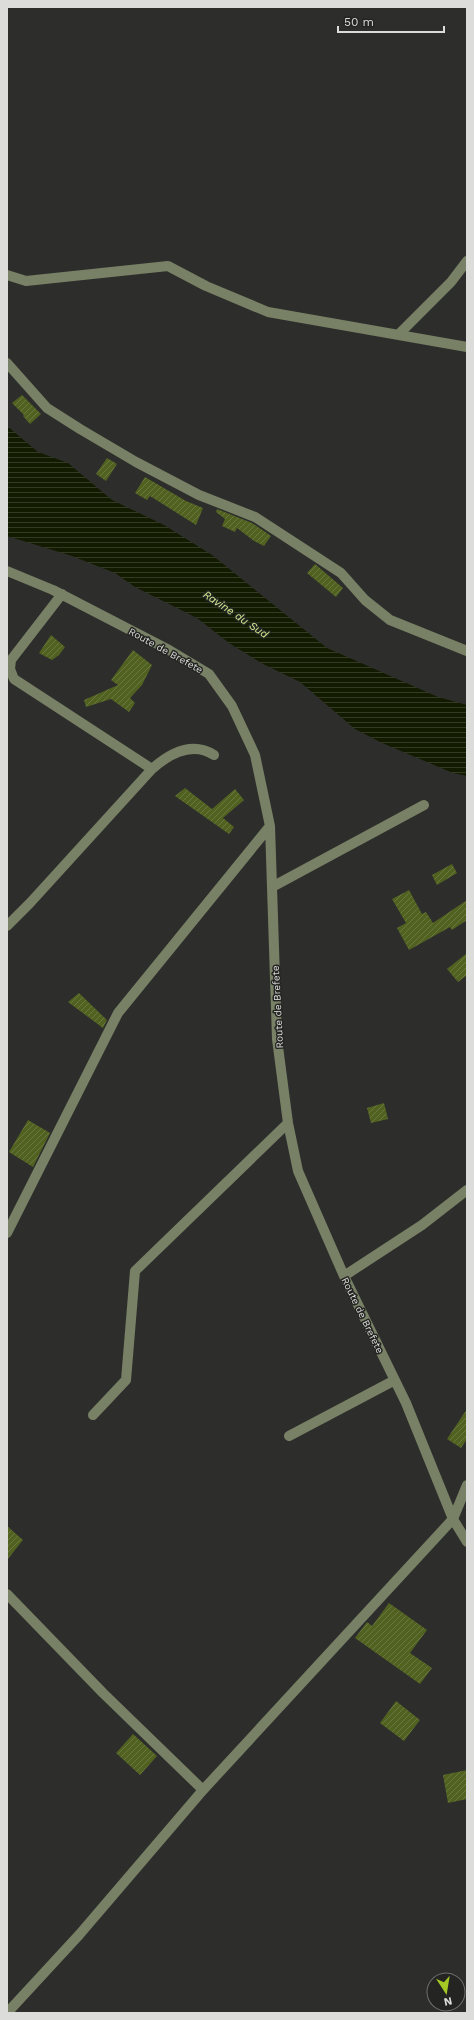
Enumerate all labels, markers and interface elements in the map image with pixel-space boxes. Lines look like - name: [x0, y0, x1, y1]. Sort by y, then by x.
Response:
- scale bar: [338, 8, 444, 34]
- text: 50 m: [344, 15, 374, 29]
- water label: Ravine du Sud: [201, 588, 272, 642]
- street label: Route de Brefete: [127, 626, 205, 675]
- street label: Route de Brefete: [270, 965, 285, 1049]
- street label: Route de Brefete: [339, 1276, 386, 1355]
- north arrow: [426, 1972, 466, 2012]
- text: N: [443, 1994, 453, 2008]

